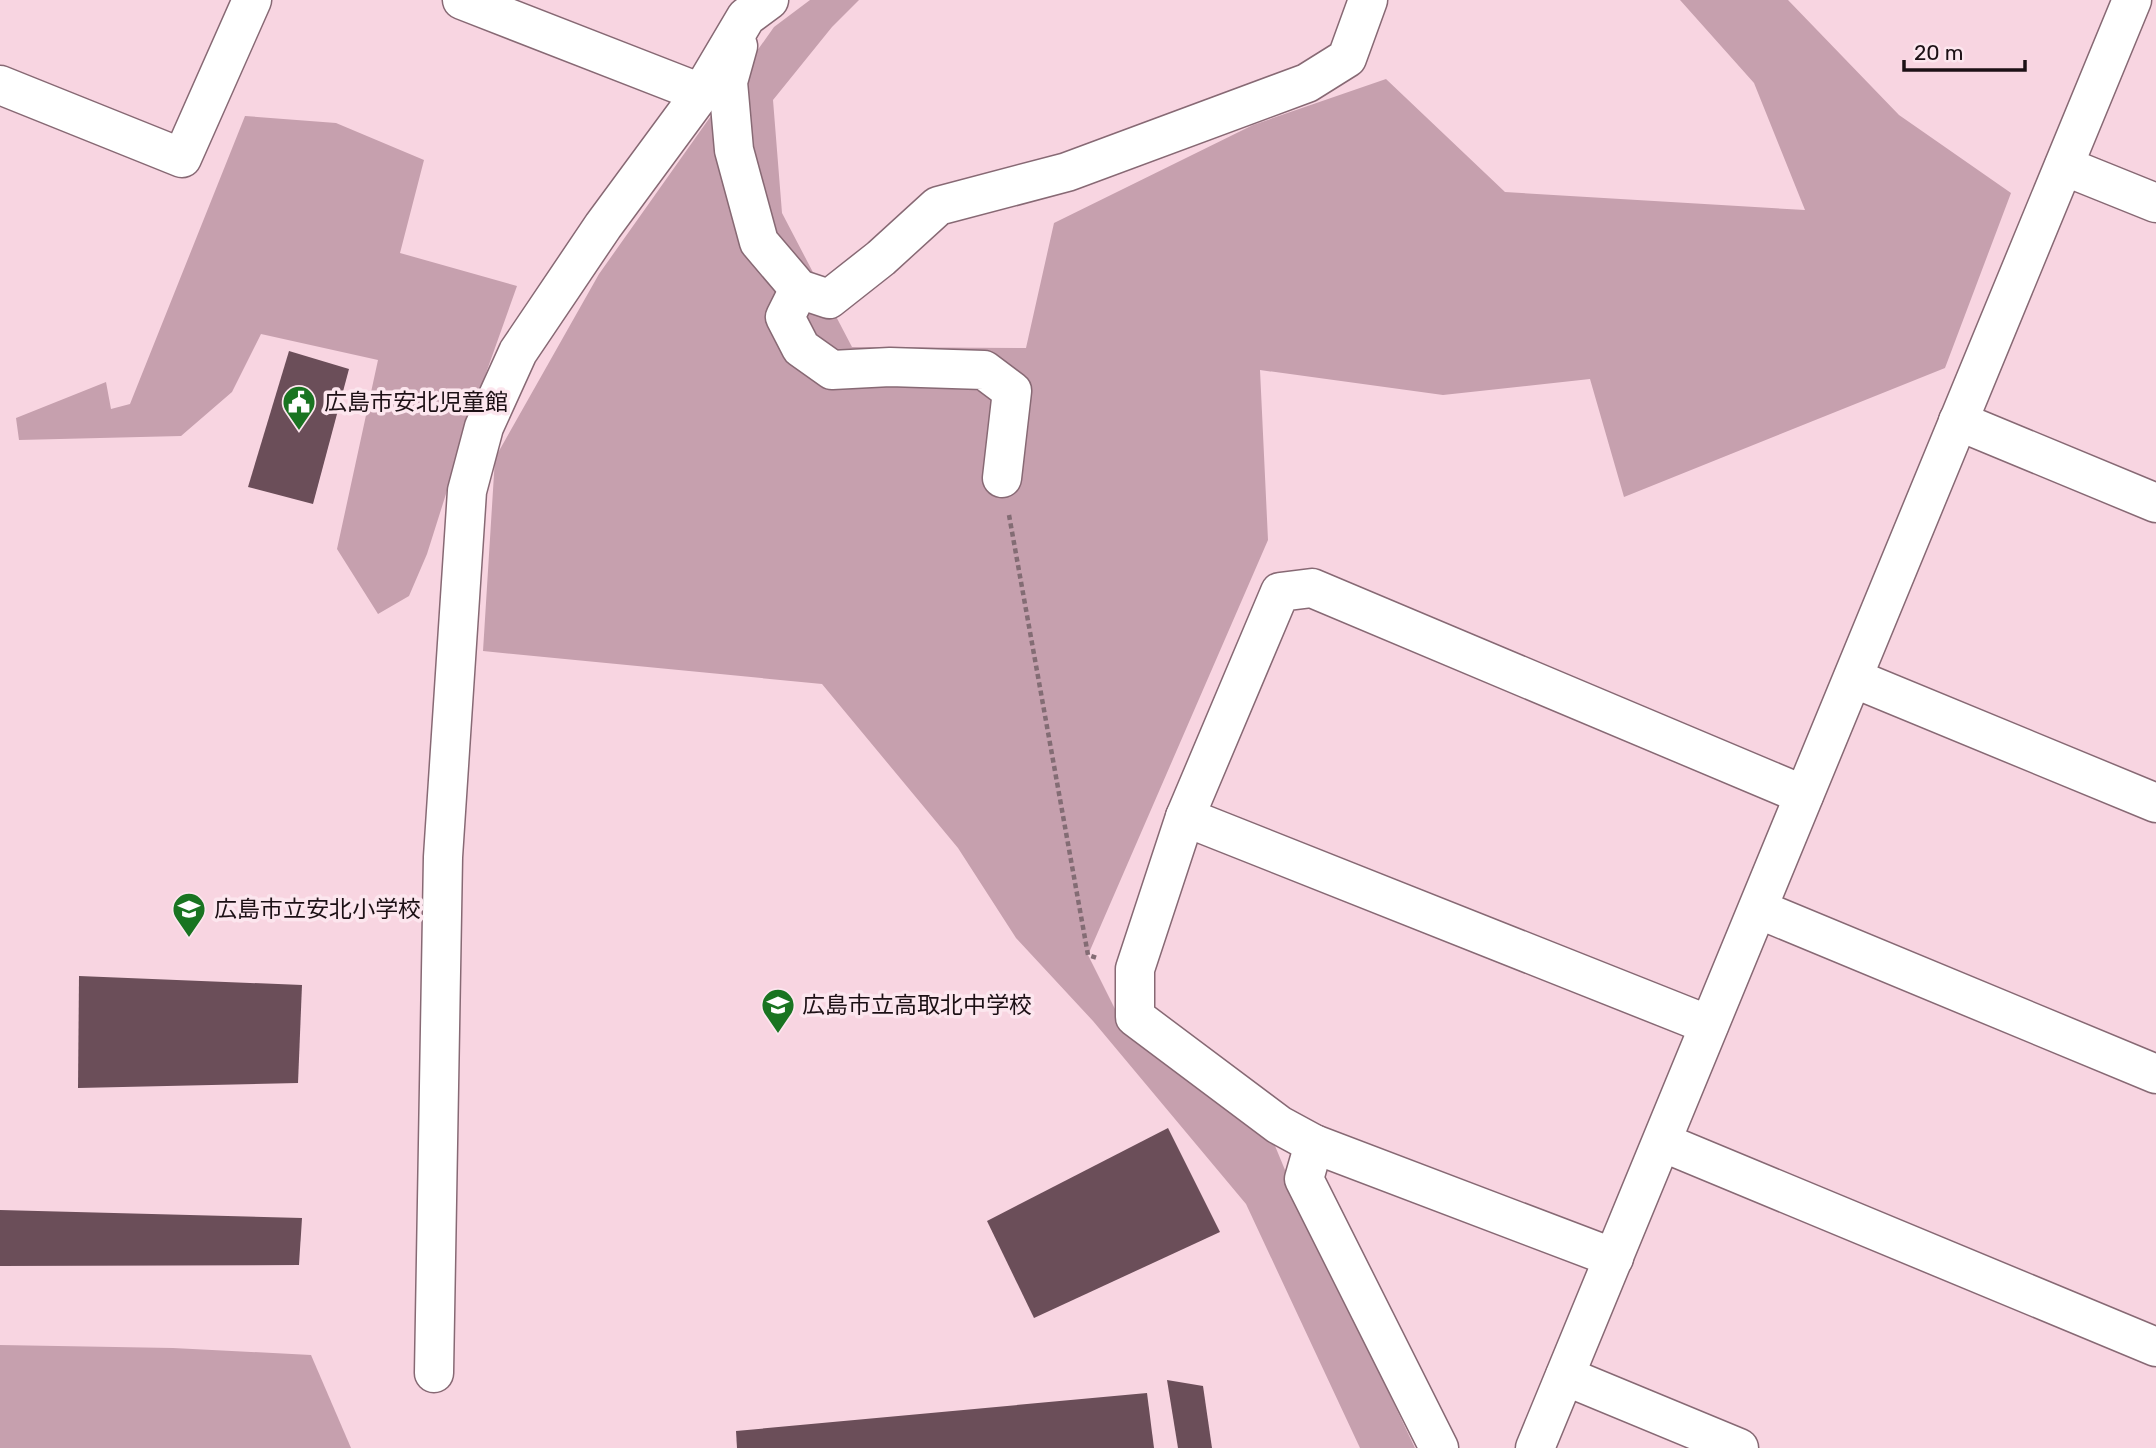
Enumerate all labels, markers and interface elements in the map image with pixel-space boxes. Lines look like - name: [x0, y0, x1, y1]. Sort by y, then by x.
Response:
- scale bar: [1904, 28, 2025, 72]
- text: 20 m: [1914, 40, 1963, 65]
- public building icon: 広島市安北児童館: [280, 383, 318, 432]
- place label: 広島市安北児童館: [324, 388, 508, 416]
- school or university icon: 広島市立安北小学校: [170, 890, 208, 939]
- place label: 広島市立安北小学校: [214, 895, 421, 923]
- school or university icon: 広島市立高取北中学校: [759, 986, 797, 1035]
- place label: 広島市立高取北中学校: [802, 991, 1032, 1019]

